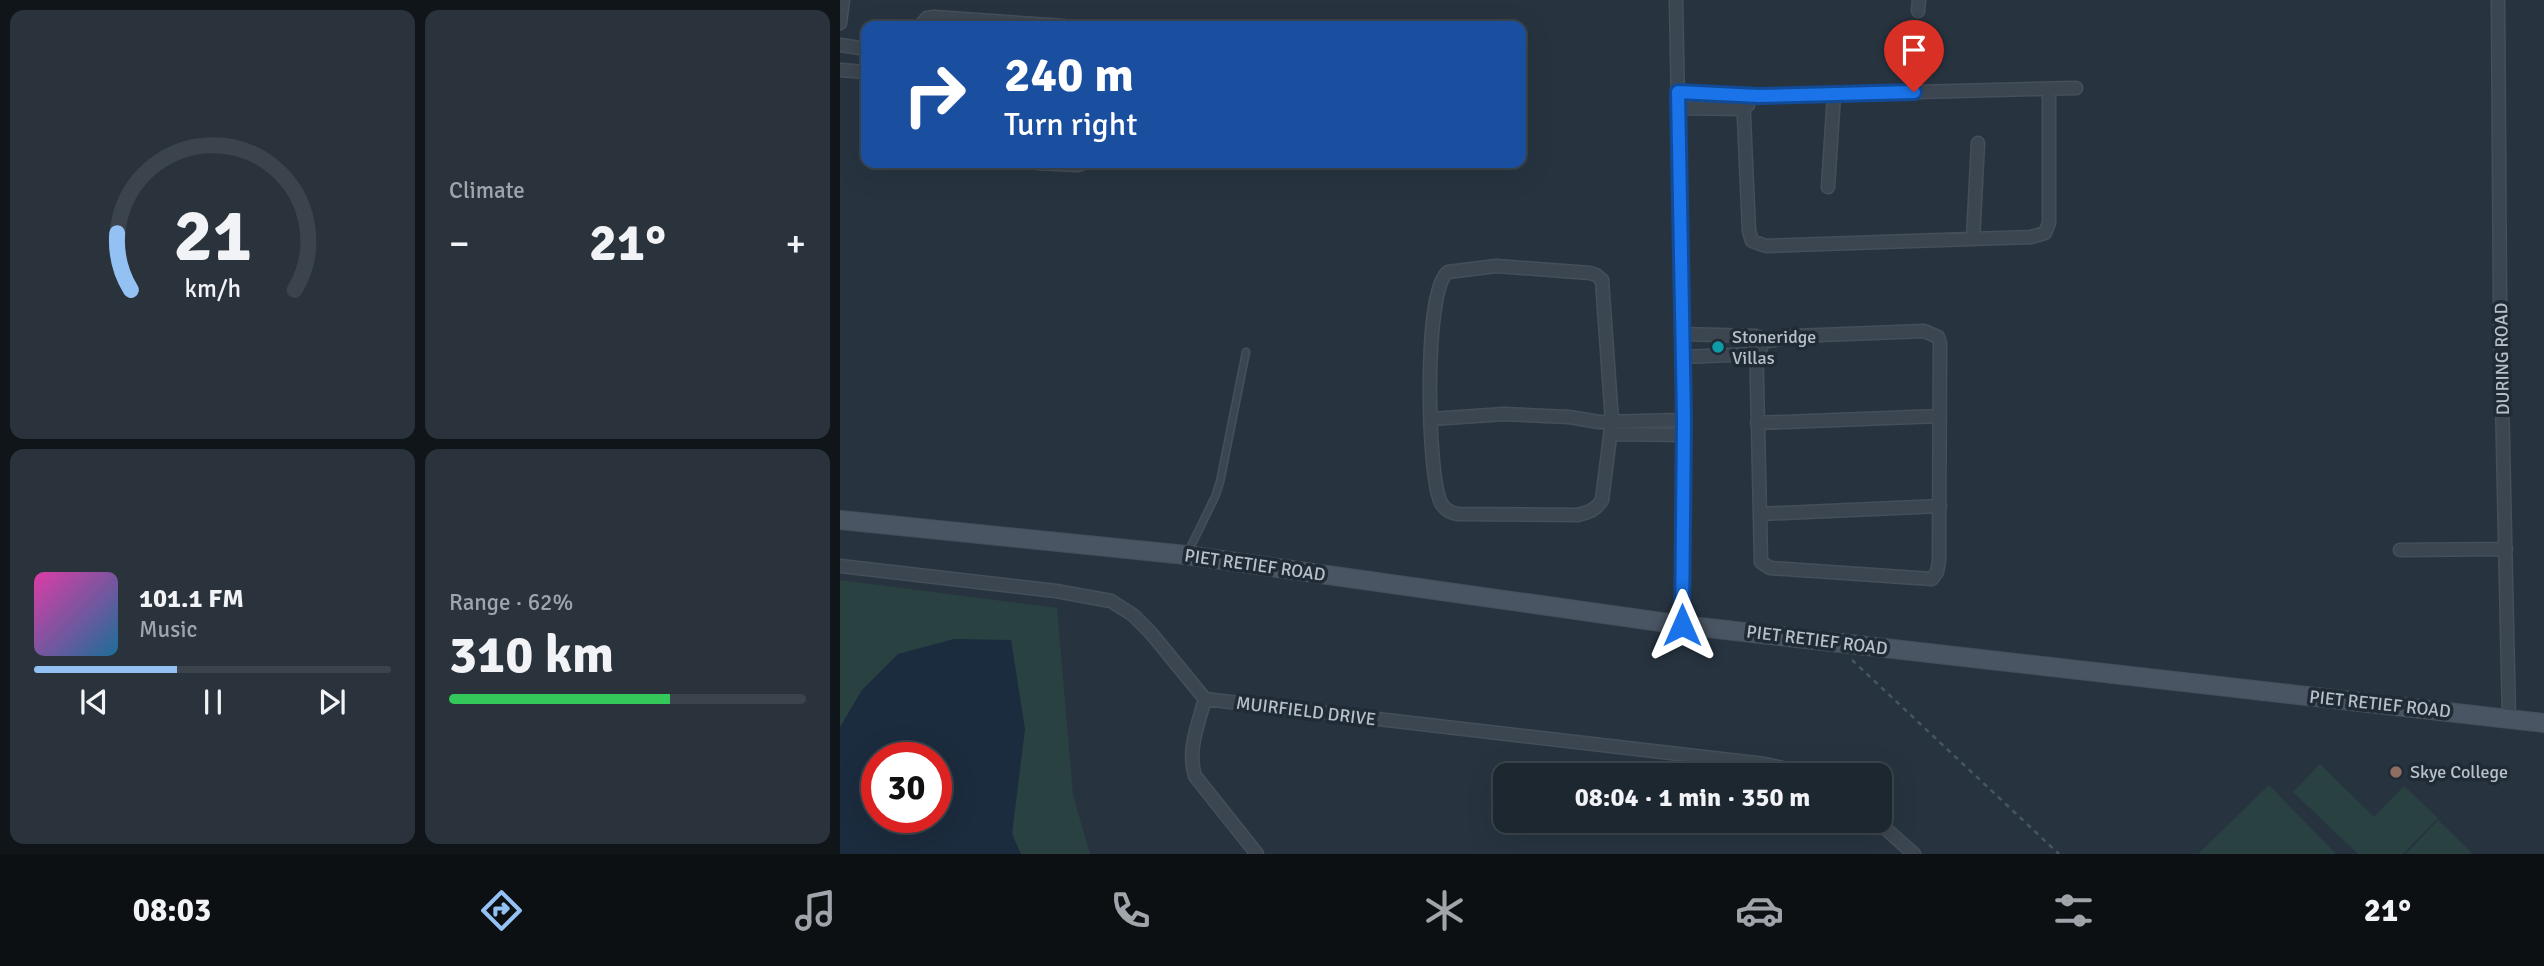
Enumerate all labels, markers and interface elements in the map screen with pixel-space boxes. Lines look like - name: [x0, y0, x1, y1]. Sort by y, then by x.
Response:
- pin: [1884, 20, 1944, 92]
- icon: arrive: [1895, 31, 1933, 69]
- text: 240 m: [1004, 45, 1134, 105]
- icon: right: [889, 49, 980, 140]
- text: Turn right: [1004, 105, 1137, 144]
- text: Climate: [449, 176, 525, 205]
- text: 21: [173, 193, 252, 282]
- text: 21°: [589, 211, 666, 275]
- text: −: [449, 220, 470, 267]
- text: +: [785, 220, 806, 267]
- text: km/h: [184, 273, 241, 304]
- street label: DURING ROAD: [2490, 303, 2514, 415]
- place label: Stoneridge Villas: [1732, 326, 1816, 369]
- marker: Stoneridge Villas: [1710, 339, 1726, 355]
- street label: PIET RETIEF ROAD: [1183, 544, 1327, 586]
- text: 101.1 FM: [139, 583, 244, 615]
- text: Range · 62%: [449, 588, 573, 617]
- position arrow: [1645, 588, 1719, 662]
- text: Music: [139, 615, 197, 644]
- street label: PIET RETIEF ROAD: [1745, 620, 1889, 660]
- text: 310 km: [449, 623, 614, 687]
- icon: previous: [75, 683, 113, 721]
- icon: pause: [194, 683, 232, 721]
- icon: next: [313, 683, 351, 721]
- street label: PIET RETIEF ROAD: [2308, 686, 2452, 722]
- street label: MUIRFIELD DRIVE: [1235, 692, 1377, 730]
- speed limit sign: 30: [861, 742, 952, 833]
- place label: Skye College: [2410, 761, 2508, 783]
- marker: Skye College: [2388, 764, 2404, 780]
- text: 08:04 · 1 min · 350 m: [1575, 782, 1810, 814]
- icon: directions: [477, 886, 526, 935]
- icon: music: [791, 886, 840, 935]
- icon: phone: [1106, 886, 1155, 935]
- icon: climate: [1420, 886, 1469, 935]
- icon: car: [1735, 886, 1784, 935]
- icon: filters: [2049, 886, 2098, 935]
- text: 08:03: [133, 891, 211, 930]
- text: 21°: [2364, 891, 2411, 930]

